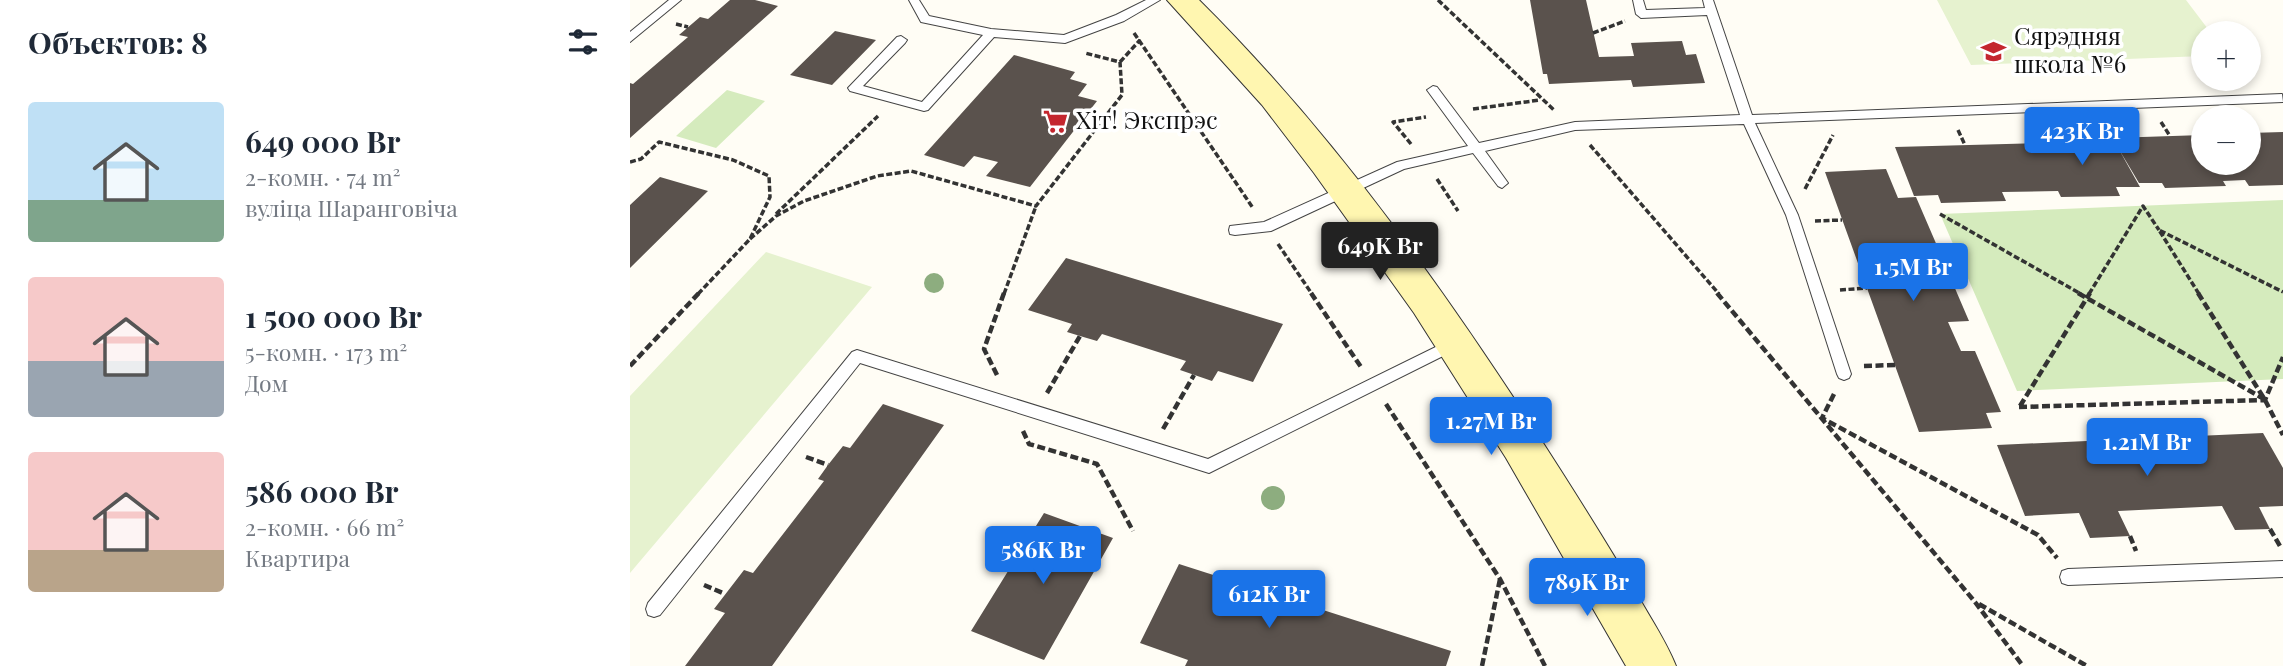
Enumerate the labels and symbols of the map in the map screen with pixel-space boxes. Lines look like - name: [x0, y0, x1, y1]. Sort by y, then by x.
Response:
- place label: Сярэдняя школа №6: [2014, 19, 2126, 79]
- school or university icon: Сярэдняя школа №6: [1980, 37, 2008, 65]
- place label: Хіт! Экспрэс: [1076, 103, 1218, 135]
- supermarket icon: Хіт! Экспрэс: [1042, 107, 1070, 135]
- pin: 423K Br: [2017, 108, 2147, 167]
- pin: 649K Br: [1315, 222, 1445, 282]
- pin: 1.5M Br: [1848, 244, 1978, 303]
- pin: 1.27M Br: [1419, 398, 1563, 457]
- pin: 1.21M Br: [2075, 419, 2219, 478]
- pin: 586K Br: [978, 526, 1108, 586]
- pin: 789K Br: [1522, 558, 1652, 618]
- pin: 612K Br: [1204, 570, 1334, 630]

